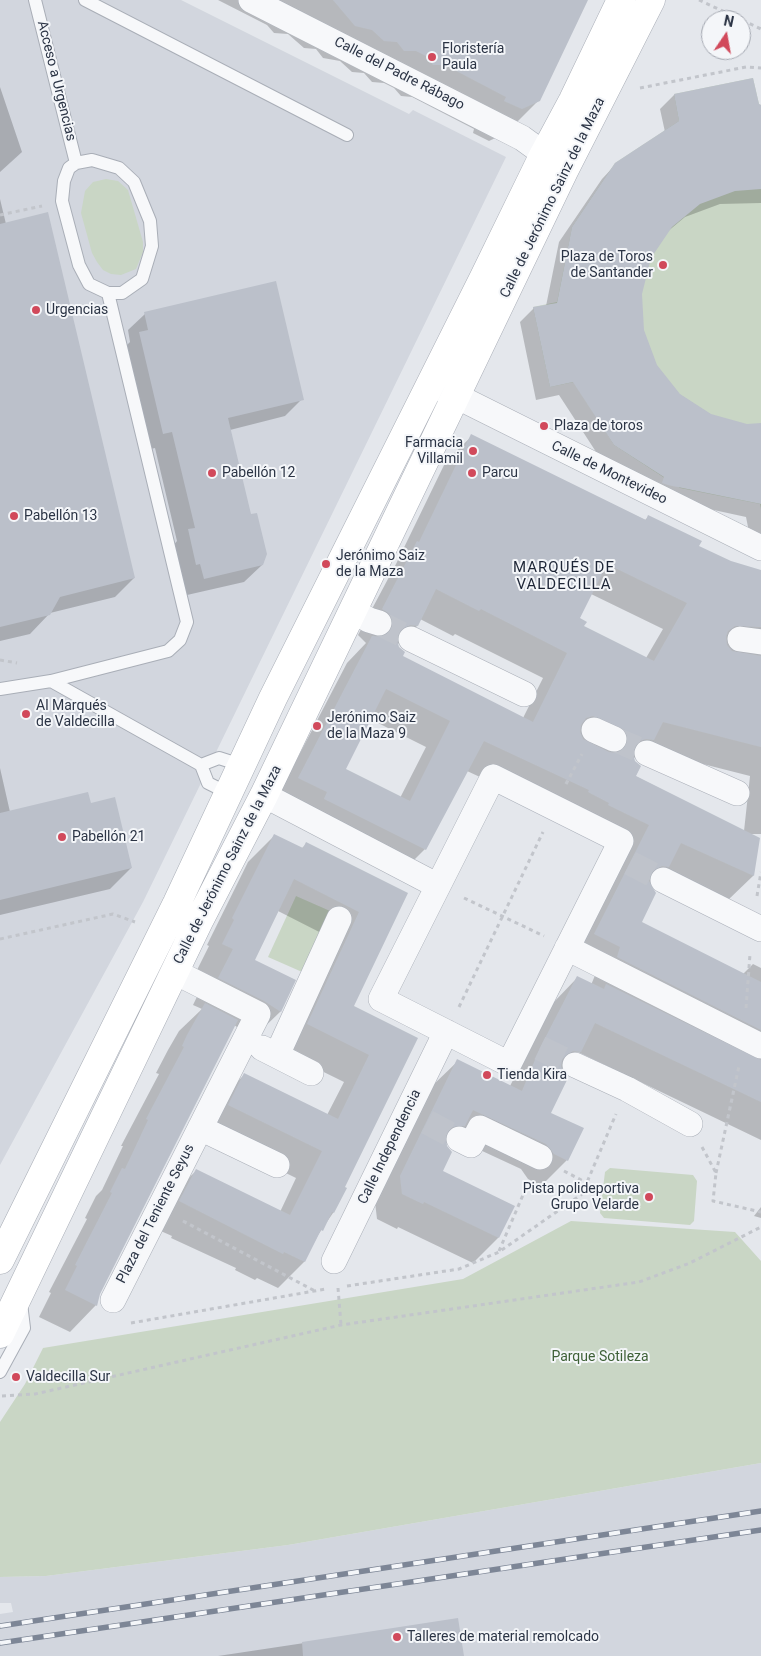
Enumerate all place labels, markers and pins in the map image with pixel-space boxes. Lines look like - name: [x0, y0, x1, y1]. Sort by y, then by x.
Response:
- place label: Floristería Paula: [442, 41, 504, 74]
- marker: Floristería Paula: [426, 51, 438, 63]
- place label: Plaza de Toros de Santander: [561, 249, 653, 282]
- marker: Plaza de Toros de Santander: [657, 259, 669, 271]
- place label: Urgencias: [46, 302, 108, 318]
- marker: Urgencias: [30, 304, 42, 316]
- place label: Plaza de toros: [554, 418, 643, 434]
- marker: Plaza de toros: [538, 420, 550, 432]
- place label: Farmacia Villamil: [405, 435, 463, 468]
- marker: Farmacia Villamil: [467, 445, 479, 457]
- place label: Pabellón 12: [222, 465, 295, 481]
- place label: Parcu: [482, 465, 518, 481]
- marker: Pabellón 12: [206, 467, 218, 479]
- marker: Parcu: [466, 467, 478, 479]
- place label: Pabellón 13: [24, 508, 97, 524]
- marker: Pabellón 13: [8, 510, 20, 522]
- place label: Jerónimo Saiz de la Maza: [336, 548, 425, 580]
- marker: Jerónimo Saiz de la Maza: [320, 558, 332, 570]
- place label: Al Marqués de Valdecilla: [36, 698, 115, 730]
- marker: Al Marqués de Valdecilla: [20, 708, 32, 720]
- place label: Jerónimo Saiz de la Maza 9: [327, 710, 416, 742]
- marker: Jerónimo Saiz de la Maza 9: [311, 720, 323, 732]
- place label: Pabellón 21: [72, 829, 145, 845]
- marker: Pabellón 21: [56, 831, 68, 843]
- place label: Tienda Kira: [497, 1067, 567, 1083]
- marker: Tienda Kira: [481, 1069, 493, 1081]
- place label: Pista polideportiva Grupo Velarde: [523, 1181, 639, 1214]
- marker: Pista polideportiva Grupo Velarde: [643, 1191, 655, 1203]
- place label: Valdecilla Sur: [26, 1369, 110, 1385]
- marker: Valdecilla Sur: [10, 1371, 22, 1383]
- place label: Talleres de material remolcado: [407, 1629, 599, 1645]
- marker: Talleres de material remolcado: [391, 1631, 403, 1643]

